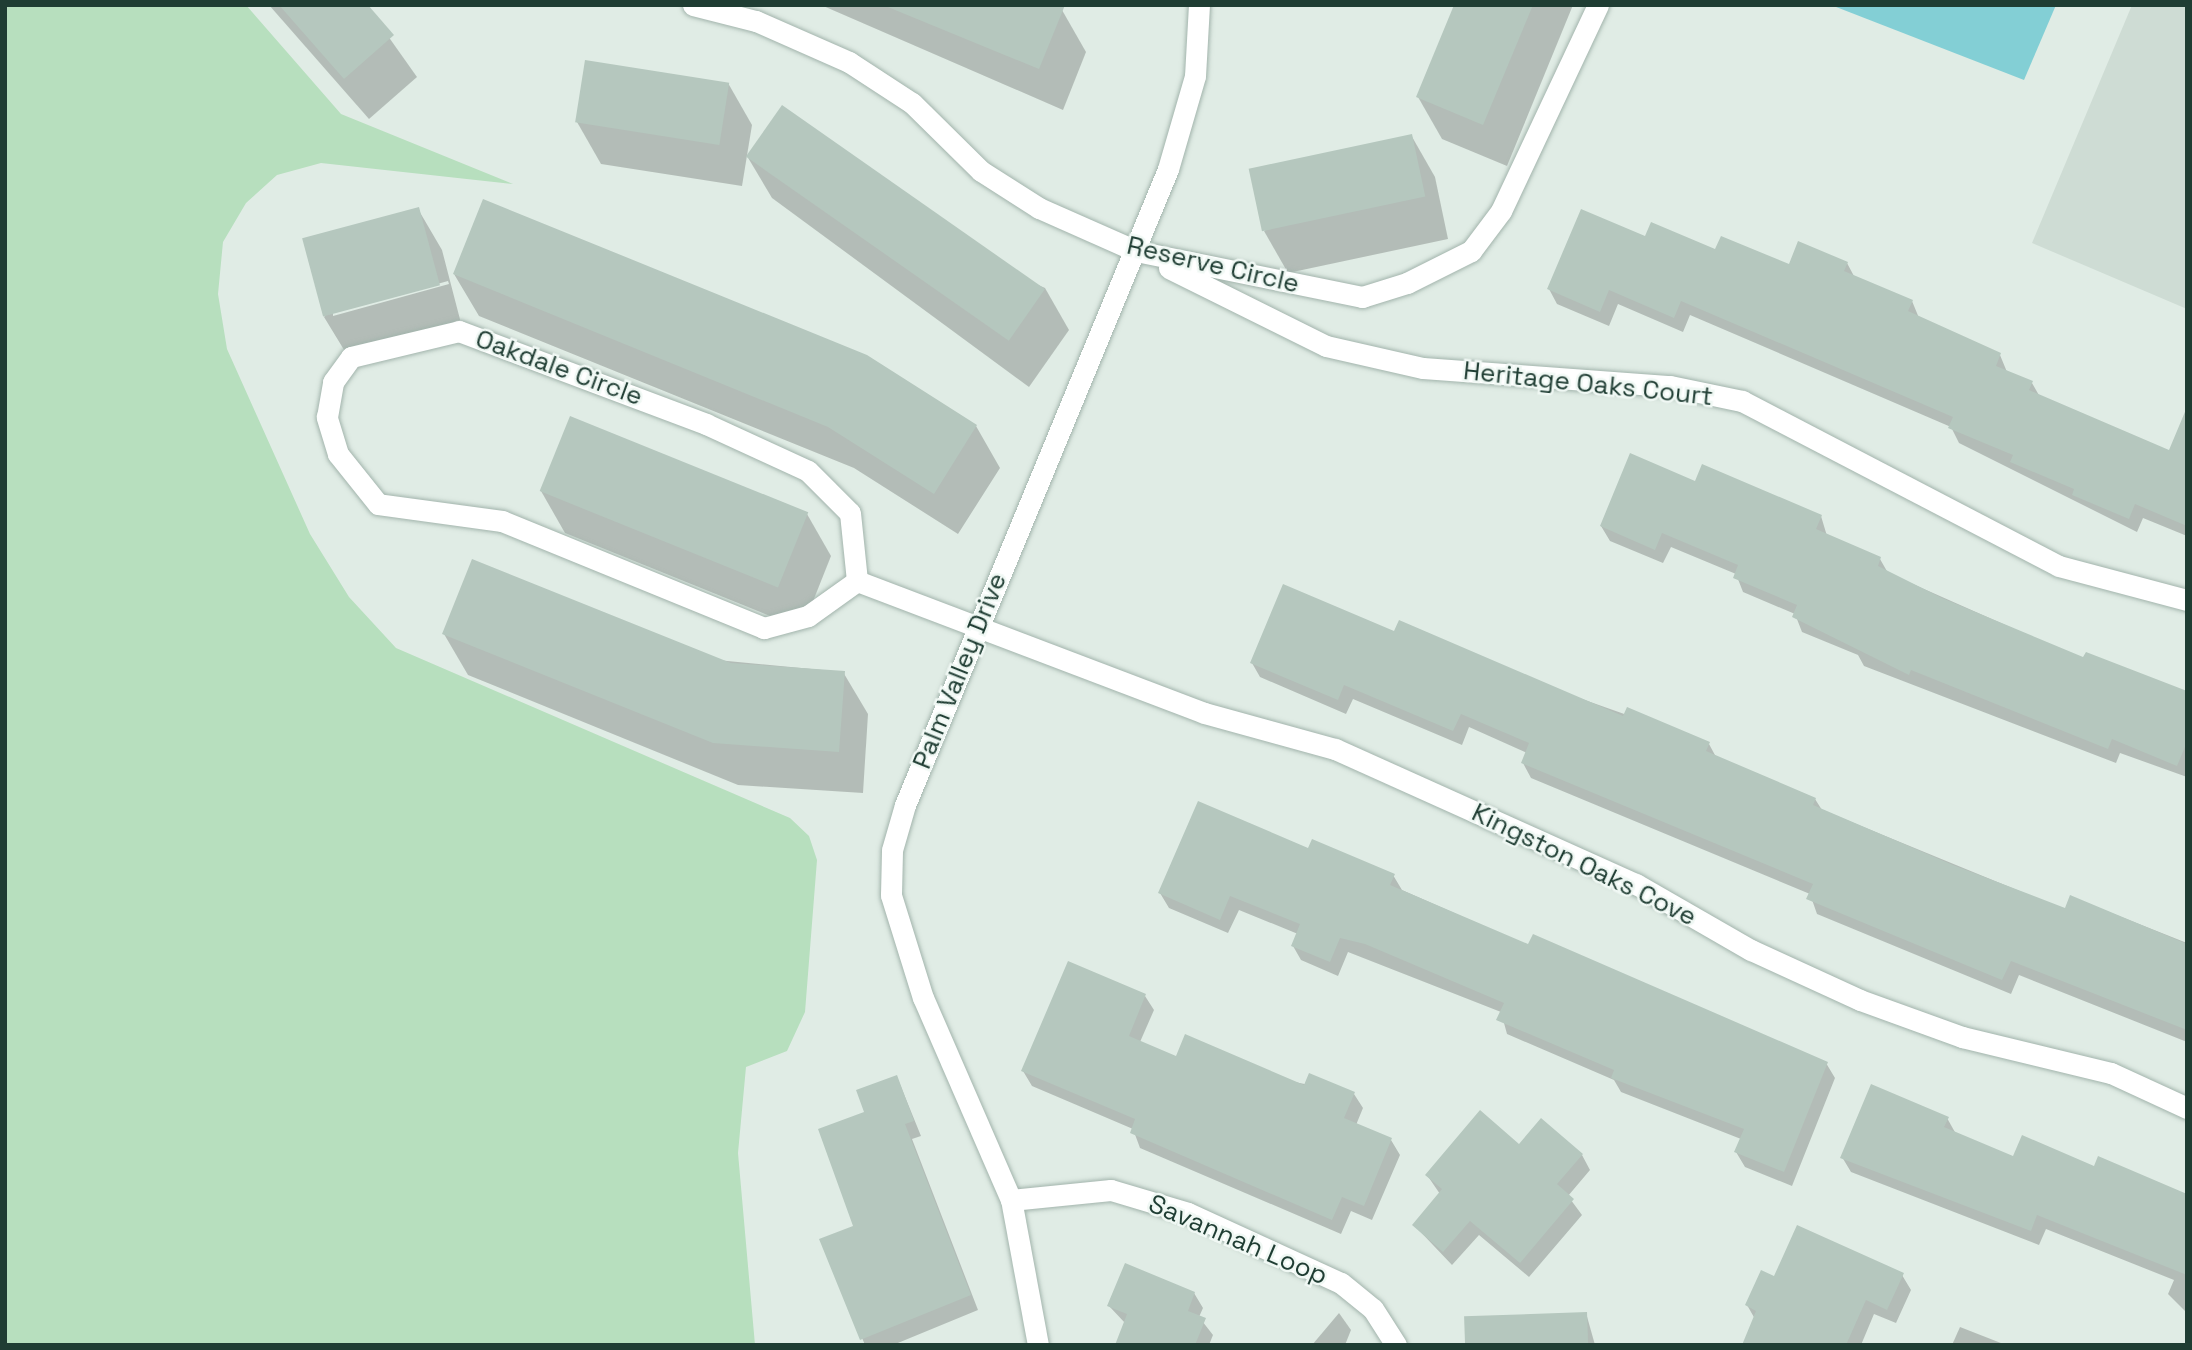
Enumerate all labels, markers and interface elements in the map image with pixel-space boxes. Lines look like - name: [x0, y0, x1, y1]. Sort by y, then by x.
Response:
- street label: Reserve Circle: [1124, 230, 1302, 300]
- street label: Oakdale Circle: [471, 323, 647, 413]
- street label: Heritage Oaks Court: [1462, 355, 1714, 413]
- street label: Palm Valley Drive: [906, 568, 1014, 774]
- street label: Kingston Oaks Cove: [1467, 797, 1701, 933]
- street label: Savannah Loop: [1144, 1188, 1332, 1292]

